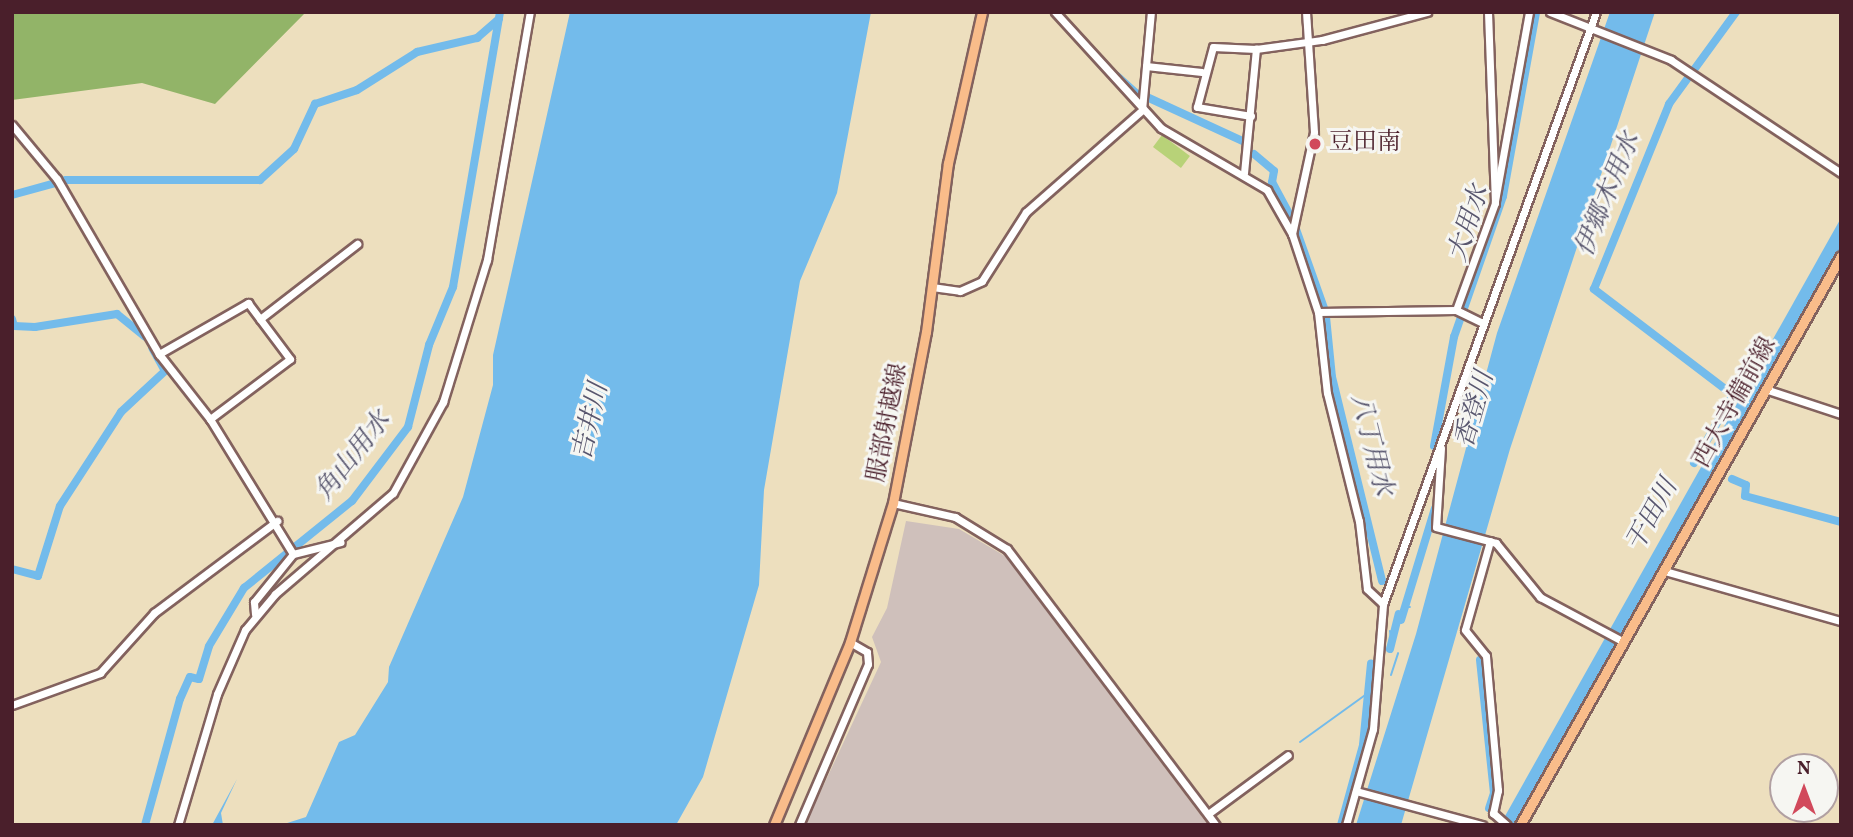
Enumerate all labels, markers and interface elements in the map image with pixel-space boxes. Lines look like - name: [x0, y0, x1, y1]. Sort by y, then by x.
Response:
- water label: 伊郷木用水: [1570, 129, 1648, 261]
- place label: 豆田南: [1329, 130, 1401, 158]
- marker: 豆田南: [1307, 136, 1323, 152]
- water label: 大用水: [1443, 182, 1497, 266]
- street label: 西大寺備前線: [1688, 333, 1784, 473]
- street label: 服部射越線: [863, 361, 915, 485]
- water label: 香登川: [1450, 368, 1502, 452]
- water label: 吉井川: [568, 380, 616, 464]
- water label: 八丁用水: [1342, 391, 1398, 499]
- water label: 角山用水: [310, 406, 398, 508]
- water label: 干田川: [1620, 474, 1686, 558]
- north arrow: [1769, 753, 1839, 823]
- text: N: [1797, 756, 1811, 782]

